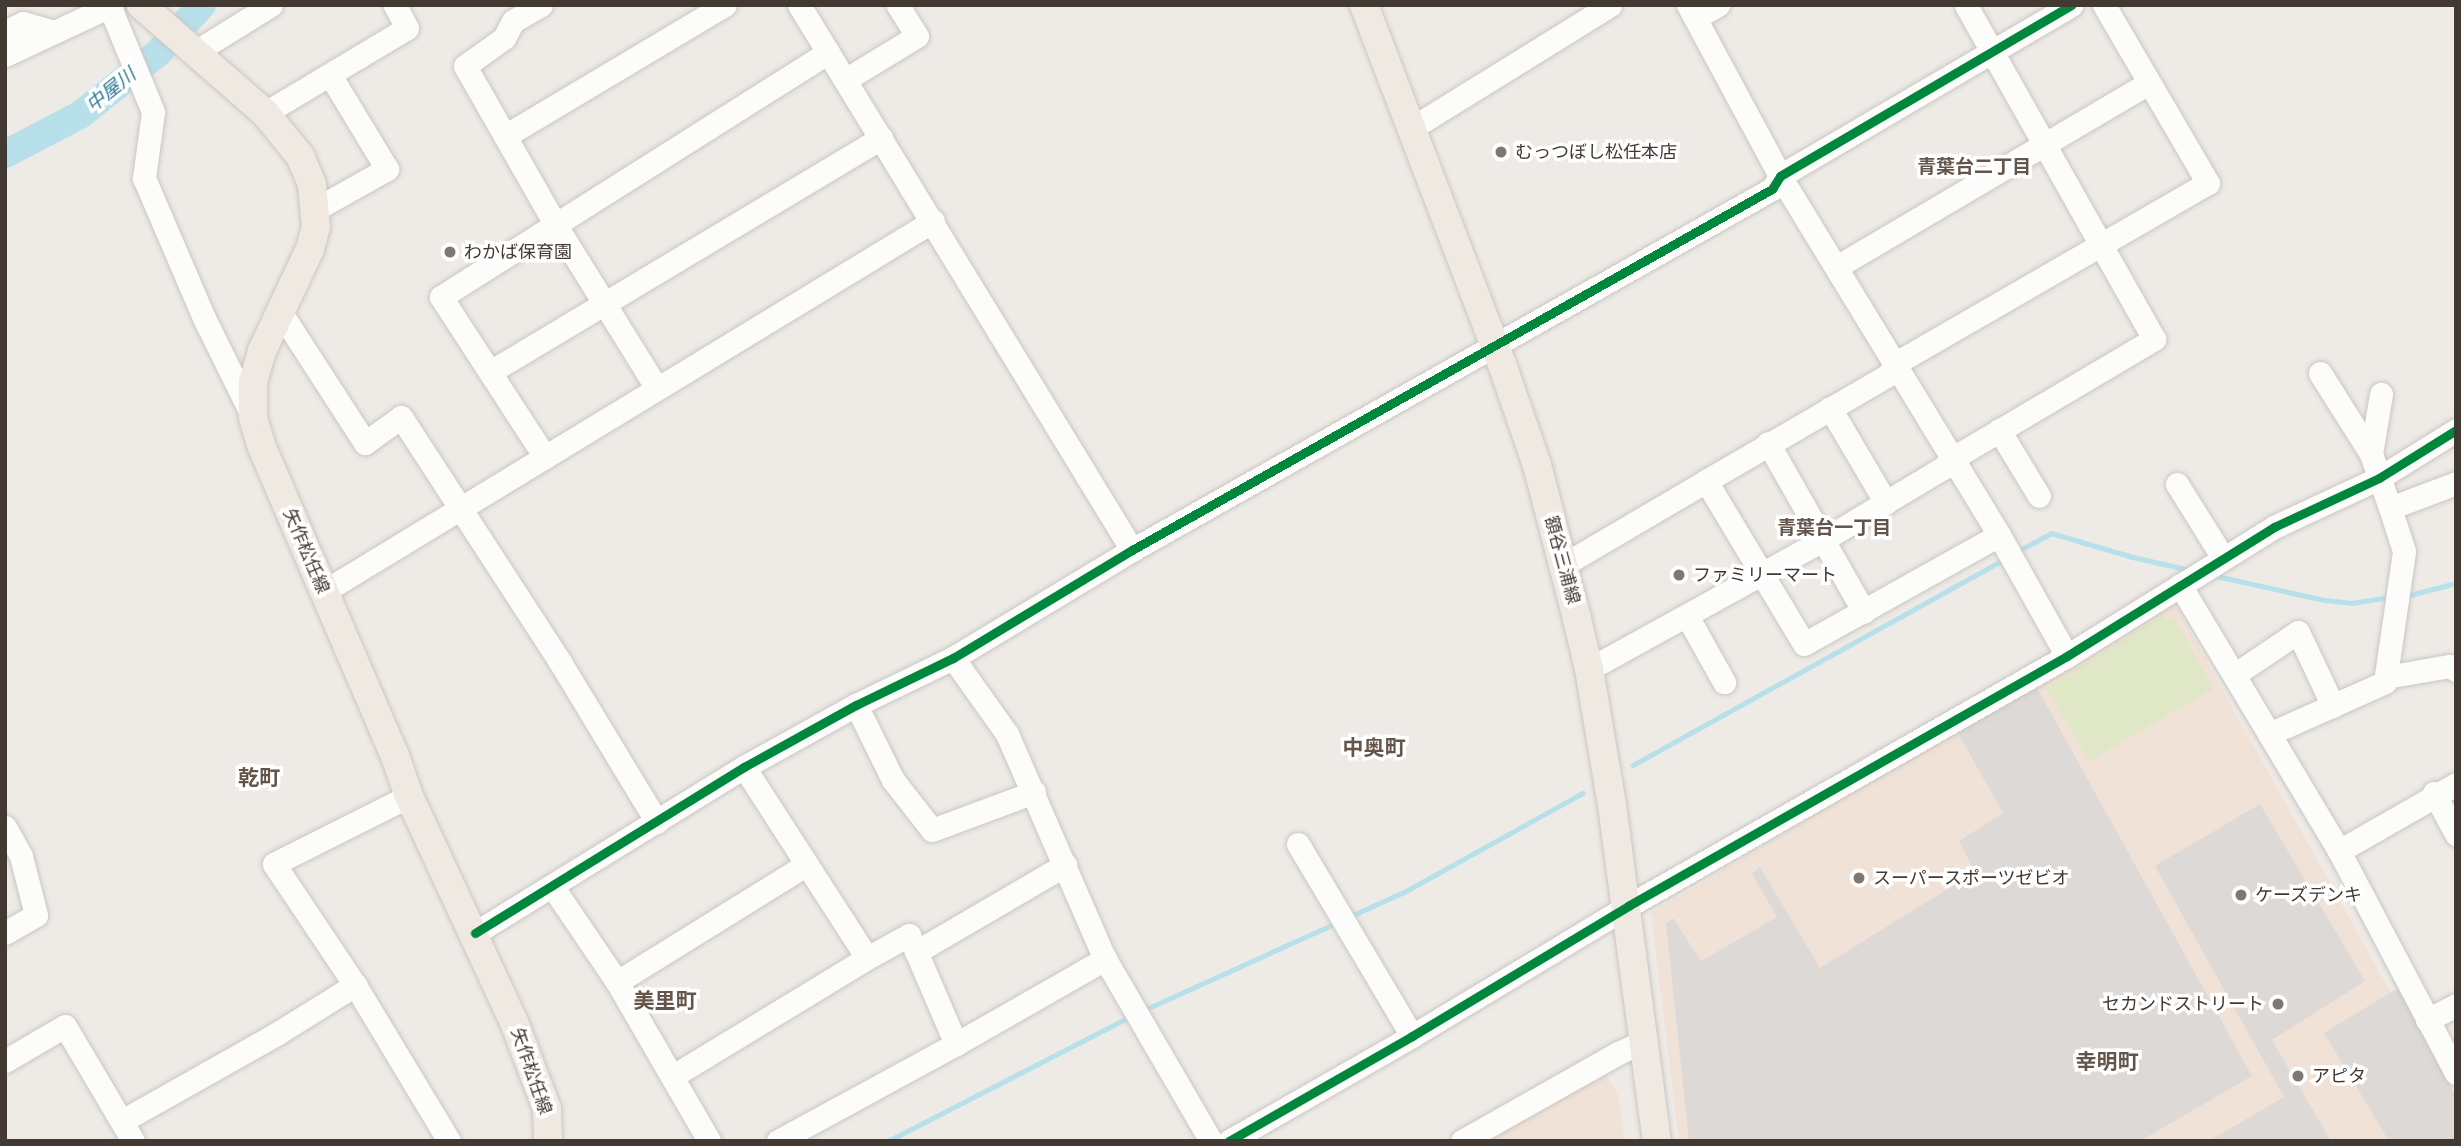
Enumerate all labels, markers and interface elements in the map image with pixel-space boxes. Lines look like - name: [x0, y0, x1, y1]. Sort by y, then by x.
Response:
- water label: 中屋川: [82, 63, 140, 117]
- place label: むっつぼし松任本店: [1515, 141, 1677, 163]
- marker: むっつぼし松任本店: [1493, 144, 1509, 160]
- district label: 青葉台二丁目: [1917, 156, 2031, 178]
- place label: わかば保育園: [464, 241, 572, 263]
- marker: わかば保育園: [442, 244, 458, 260]
- street label: 矢作松任線: [278, 505, 334, 597]
- street label: 額谷三浦線: [1540, 514, 1584, 606]
- district label: 青葉台一丁目: [1777, 517, 1891, 539]
- place label: ファミリーマート: [1693, 564, 1837, 586]
- marker: ファミリーマート: [1671, 567, 1687, 583]
- district label: 中奥町: [1343, 735, 1405, 761]
- district label: 乾町: [238, 765, 280, 791]
- place label: スーパースポーツゼビオ: [1873, 867, 2071, 889]
- marker: スーパースポーツゼビオ: [1851, 870, 1867, 886]
- place label: ケーズデンキ: [2255, 884, 2363, 906]
- marker: ケーズデンキ: [2233, 887, 2249, 903]
- district label: 美里町: [634, 988, 696, 1014]
- place label: セカンドストリート: [2102, 993, 2264, 1015]
- marker: セカンドストリート: [2270, 996, 2286, 1012]
- street label: 矢作松任線: [506, 1025, 556, 1117]
- district label: 幸明町: [2076, 1049, 2138, 1075]
- place label: アピタ: [2312, 1065, 2366, 1087]
- marker: アピタ: [2290, 1068, 2306, 1084]

